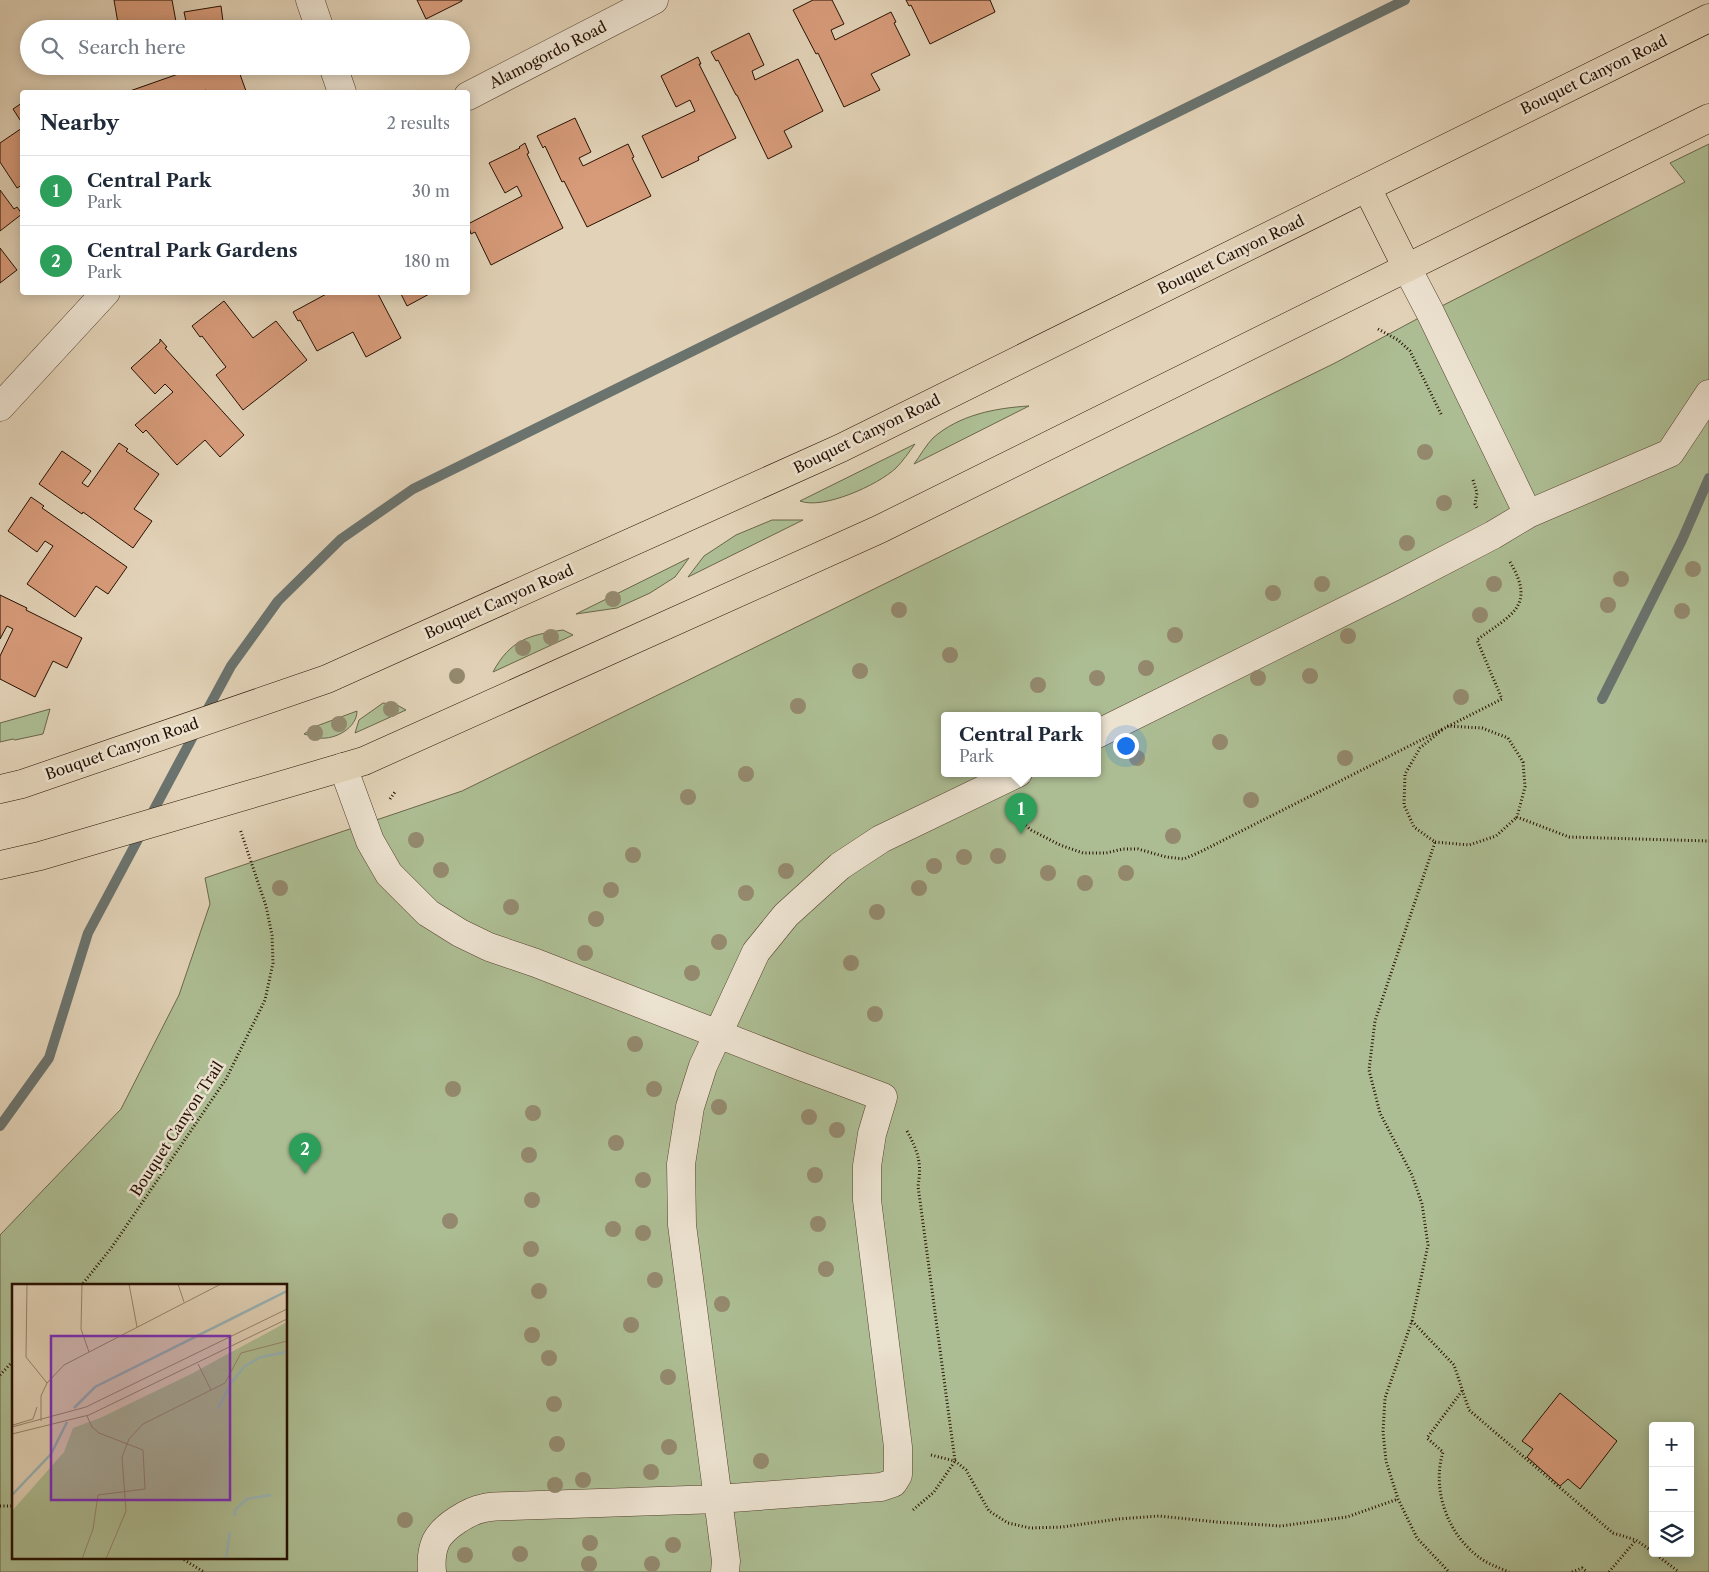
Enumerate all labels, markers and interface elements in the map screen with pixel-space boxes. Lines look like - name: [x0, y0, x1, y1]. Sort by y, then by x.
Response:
- street label: Alamogordo Road: [485, 17, 610, 93]
- search box: [20, 20, 470, 75]
- street label: Bouquet Canyon Road: [1517, 31, 1670, 118]
- icon: search: [38, 34, 66, 62]
- text: Search here: [78, 36, 186, 59]
- text: Nearby: [40, 110, 119, 135]
- text: 2 results: [387, 113, 450, 133]
- text: Central Park: [87, 169, 211, 192]
- text: 1: [52, 181, 60, 201]
- text: 30 m: [412, 181, 450, 201]
- text: Park: [87, 192, 122, 212]
- street label: Bouquet Canyon Road: [1154, 211, 1307, 298]
- text: Central Park Gardens: [87, 239, 298, 262]
- text: 2: [51, 251, 61, 271]
- text: 180 m: [404, 251, 450, 271]
- text: Park: [87, 262, 122, 282]
- street label: Bouquet Canyon Road: [790, 390, 943, 477]
- street label: Bouquet Canyon Road: [421, 560, 576, 643]
- popup: [941, 712, 1101, 777]
- street label: Bouquet Canyon Road: [43, 713, 201, 784]
- text: Central Park: [959, 723, 1083, 746]
- your location: [1113, 733, 1139, 759]
- text: Park: [959, 746, 994, 766]
- pin: 1: [1005, 793, 1037, 834]
- street label: Bouquet Canyon Trail: [126, 1057, 228, 1200]
- pin: 2: [289, 1133, 321, 1174]
- inset map: [12, 1284, 288, 1560]
- map controls: [1649, 1422, 1694, 1557]
- button: +: [1649, 1422, 1694, 1467]
- button: −: [1649, 1467, 1694, 1512]
- button: layers: [1649, 1512, 1694, 1557]

